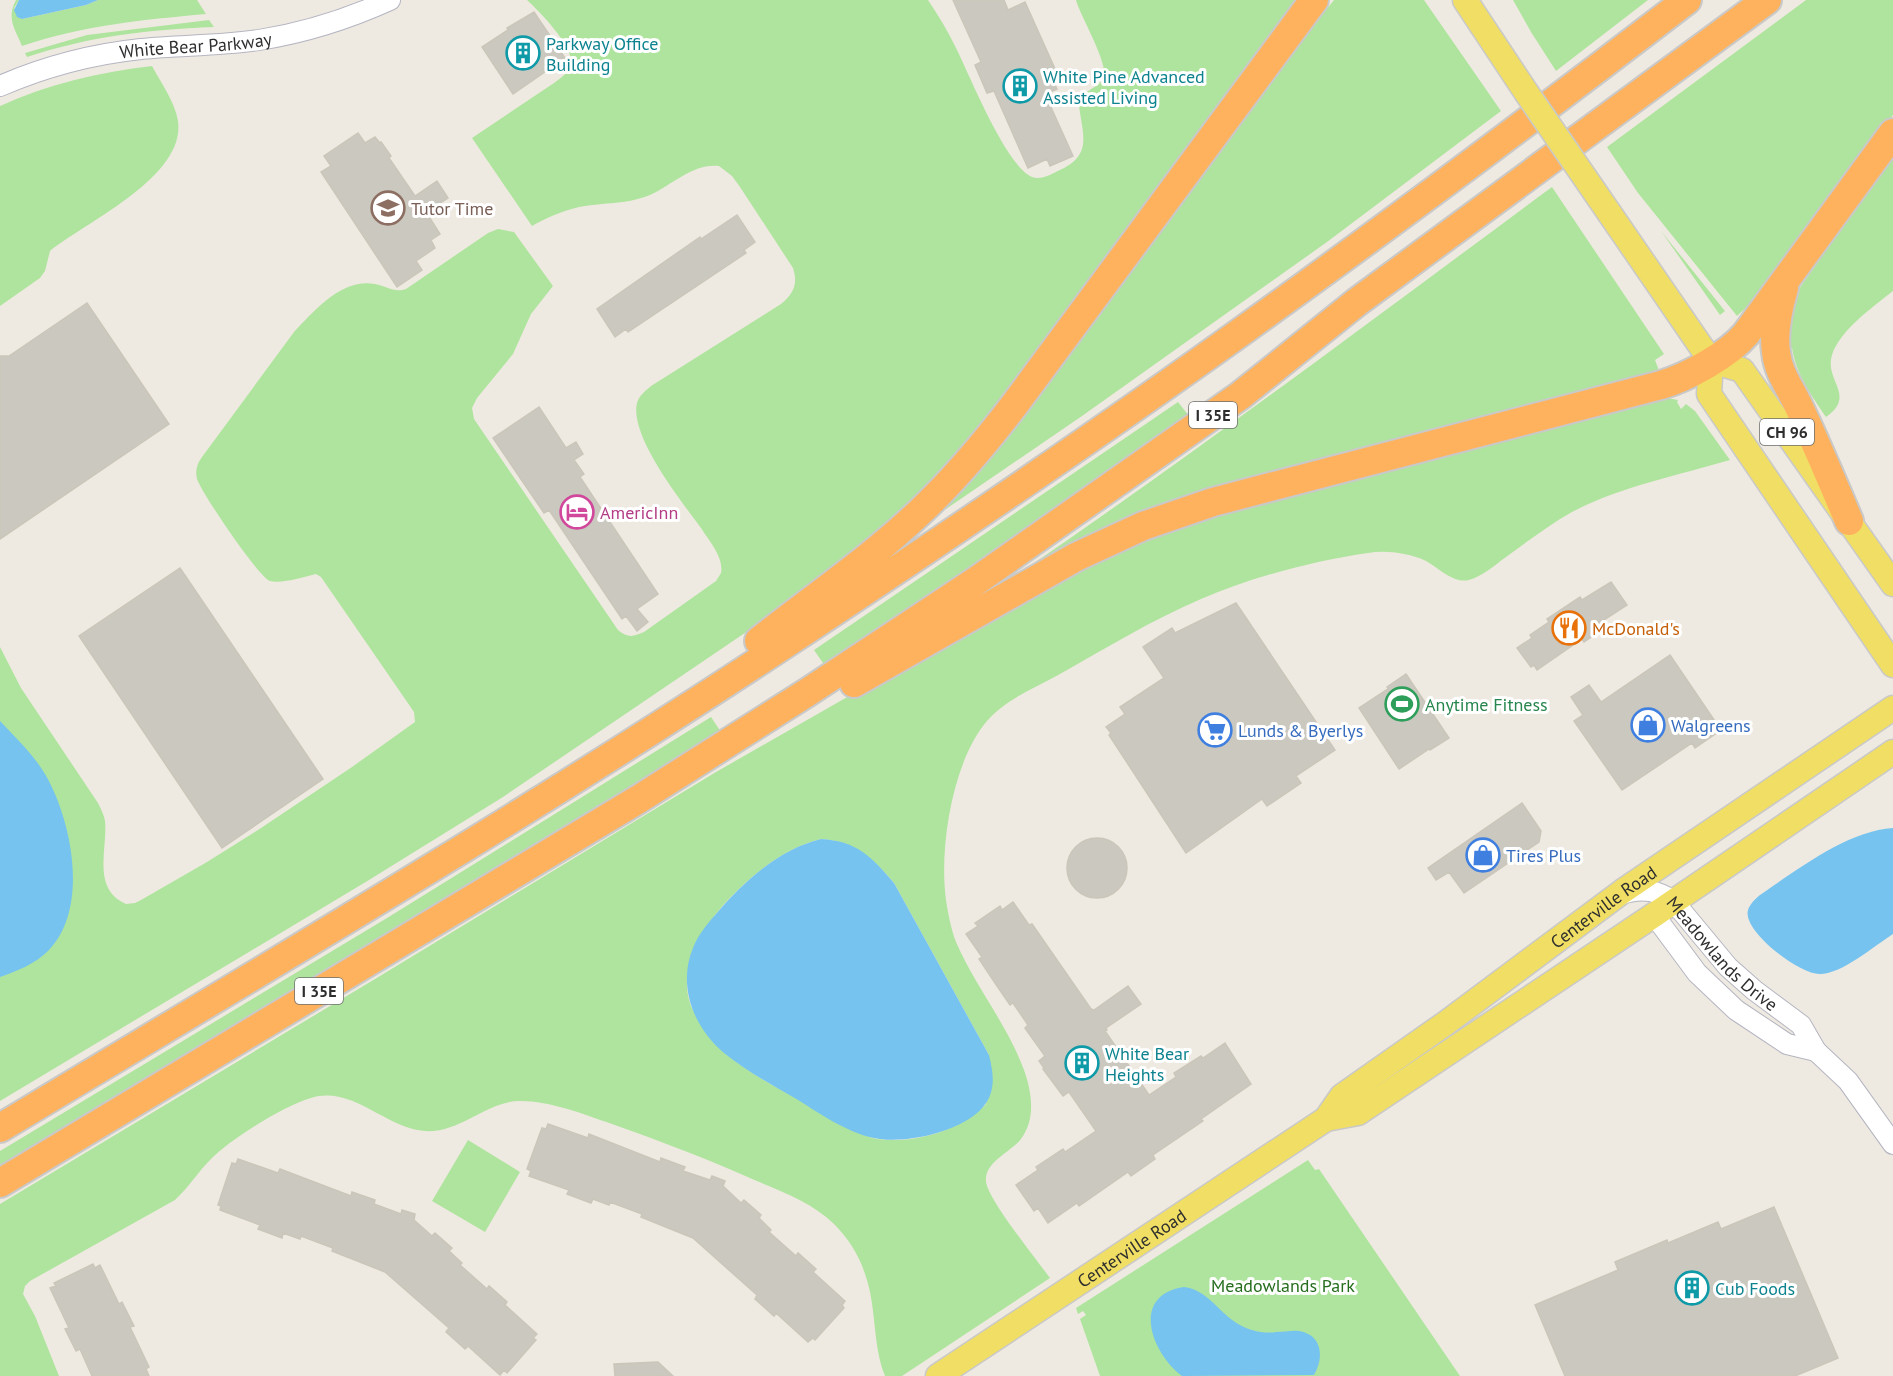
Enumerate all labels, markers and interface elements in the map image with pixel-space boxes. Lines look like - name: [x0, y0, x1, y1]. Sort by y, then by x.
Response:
- street label: White Bear Parkway: [118, 26, 274, 63]
- place label: Parkway Office Building: [546, 32, 658, 76]
- building icon: Parkway Office Building: [505, 35, 541, 71]
- place label: White Pine Advanced Assisted Living: [1043, 65, 1205, 109]
- building icon: White Pine Advanced Assisted Living: [1002, 68, 1038, 104]
- school or university icon: Tutor Time: [370, 190, 406, 226]
- place label: Tutor Time: [411, 197, 493, 220]
- road number: I 35E: [1189, 402, 1237, 428]
- road number: CH 96: [1760, 419, 1814, 445]
- hotel icon: AmericInn: [559, 494, 595, 530]
- place label: AmericInn: [600, 501, 678, 524]
- restaurant icon: McDonald's: [1551, 610, 1587, 646]
- place label: McDonald's: [1592, 617, 1680, 640]
- sports icon: Anytime Fitness: [1384, 686, 1420, 722]
- place label: Anytime Fitness: [1425, 693, 1548, 716]
- shop icon: Walgreens: [1630, 707, 1666, 743]
- supermarket icon: Lunds & Byerlys: [1197, 712, 1233, 748]
- place label: Walgreens: [1671, 714, 1751, 737]
- place label: Lunds & Byerlys: [1238, 719, 1363, 742]
- shop icon: Tires Plus: [1465, 837, 1501, 873]
- place label: Tires Plus: [1506, 844, 1581, 867]
- street label: Centerville Road: [1545, 860, 1661, 953]
- street label: Meadowlands Drive: [1662, 891, 1783, 1016]
- road number: I 35E: [295, 978, 343, 1004]
- place label: White Bear Heights: [1105, 1042, 1189, 1086]
- building icon: White Bear Heights: [1064, 1045, 1100, 1081]
- street label: Centerville Road: [1073, 1204, 1190, 1292]
- building icon: Cub Foods: [1674, 1270, 1710, 1306]
- park label: Meadowlands Park: [1211, 1274, 1355, 1297]
- place label: Cub Foods: [1715, 1277, 1795, 1300]

